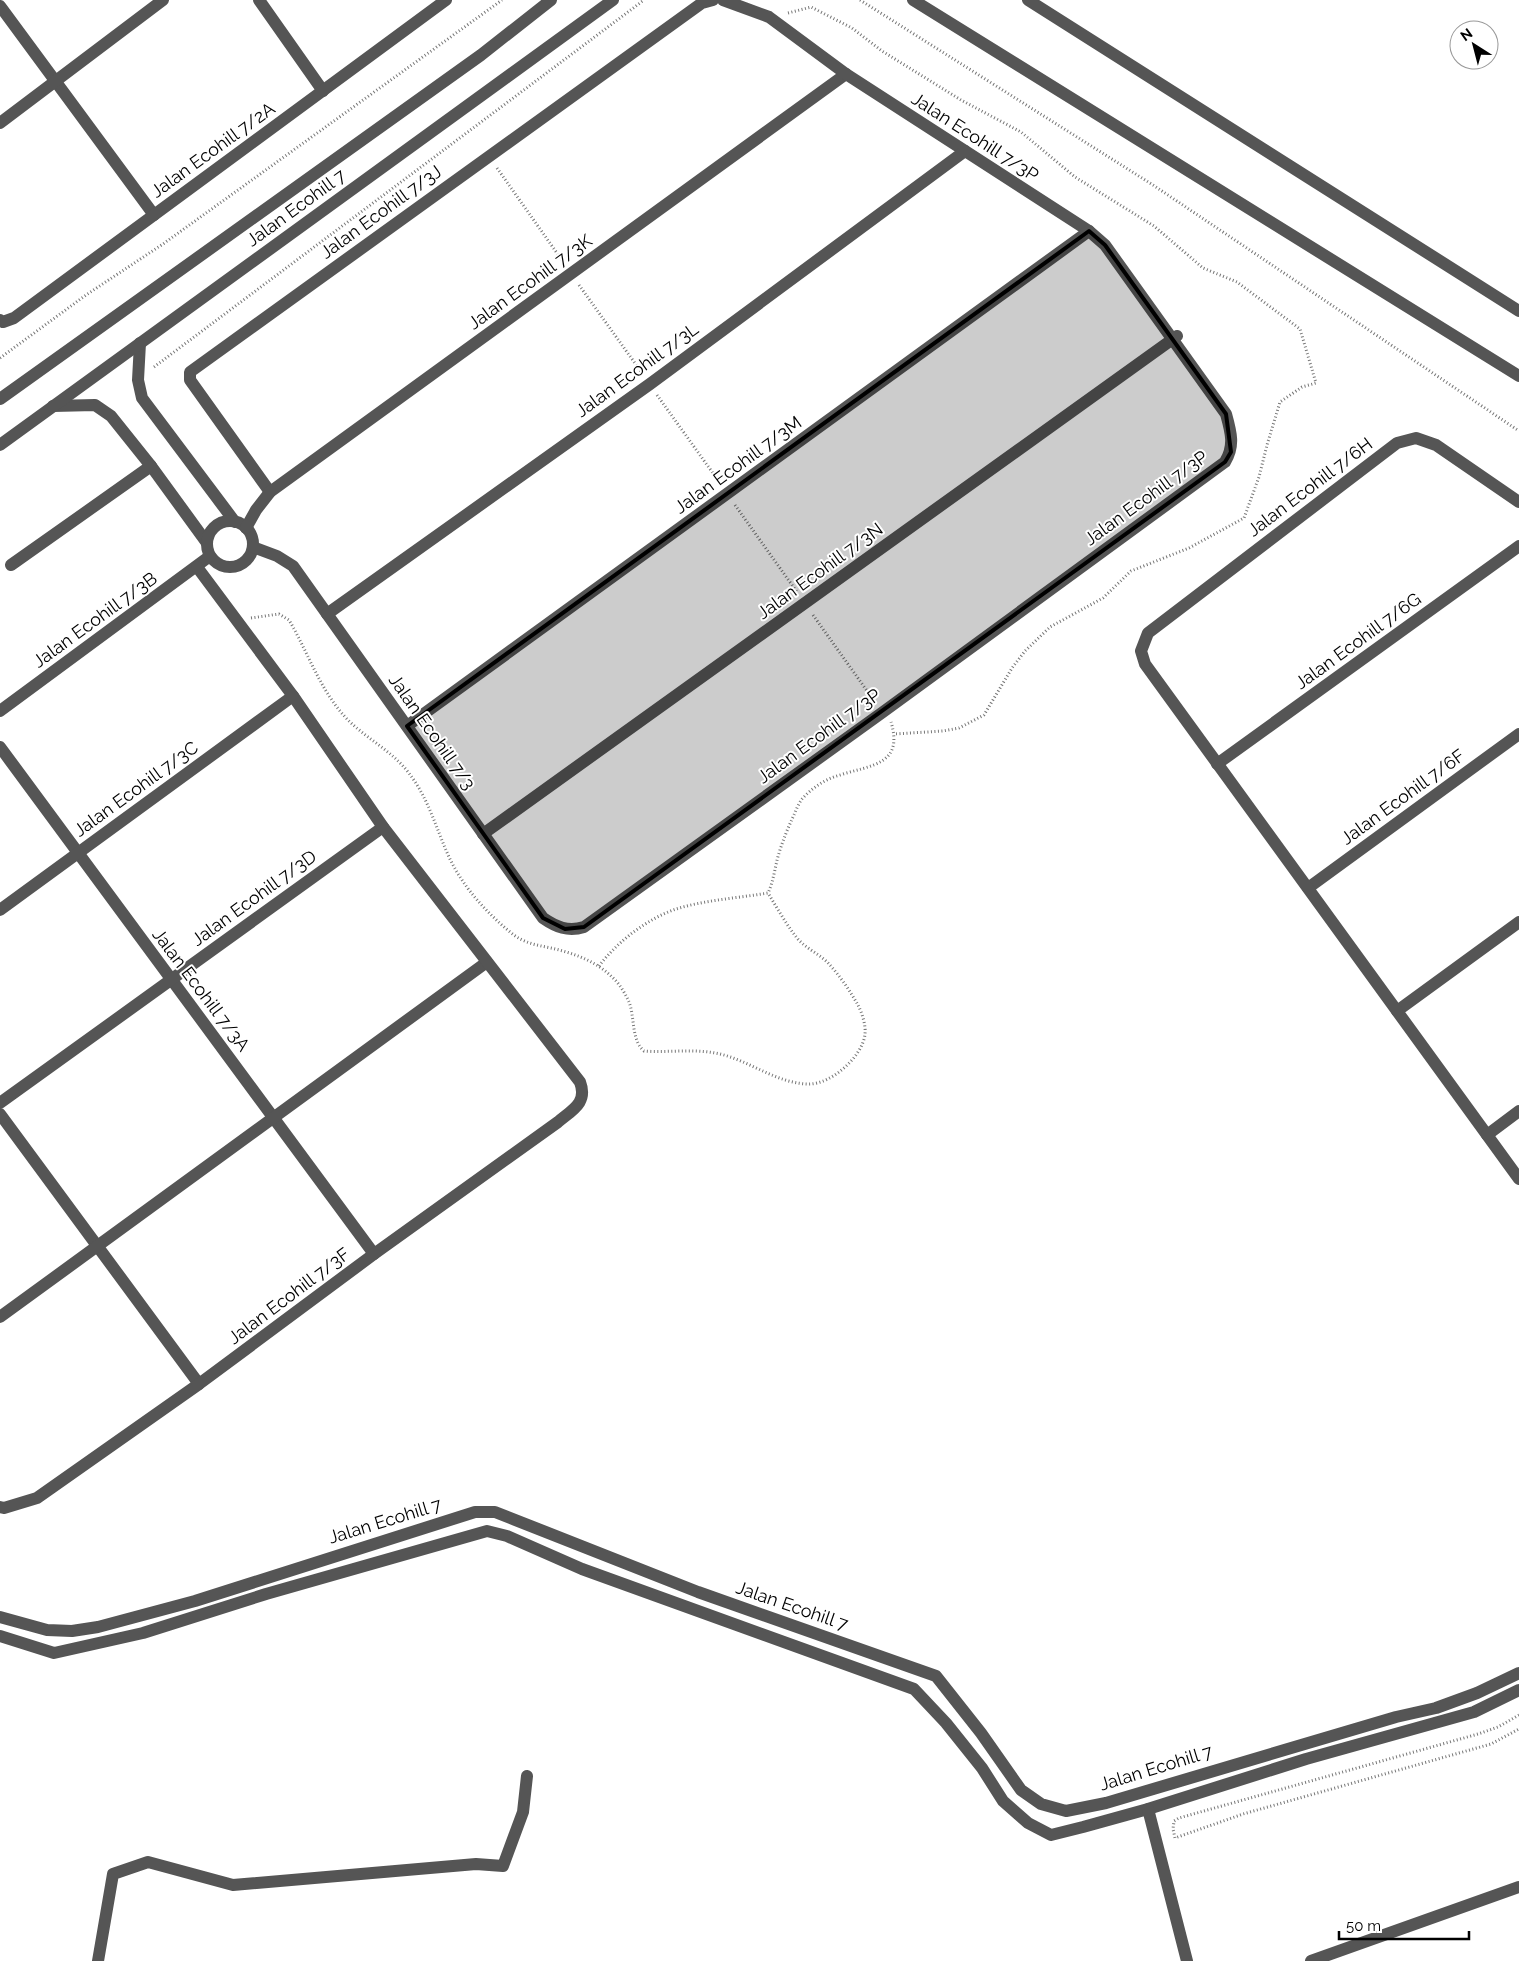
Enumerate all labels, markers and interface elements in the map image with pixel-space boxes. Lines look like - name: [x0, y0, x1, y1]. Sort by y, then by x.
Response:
- north arrow: [1449, 20, 1499, 70]
- text: N: [1457, 25, 1475, 44]
- street label: Jalan Ecohill 7/3P: [908, 88, 1043, 186]
- street label: Jalan Ecohill 7/2A: [147, 98, 279, 202]
- street label: Jalan Ecohill 7/3J: [316, 161, 445, 263]
- street label: Jalan Ecohill 7: [242, 164, 350, 251]
- street label: Jalan Ecohill 7/3K: [464, 229, 596, 333]
- street label: Jalan Ecohill 7/3L: [571, 318, 703, 421]
- street label: Jalan Ecohill 7/3M: [670, 411, 805, 518]
- street label: Jalan Ecohill 7/6H: [1243, 433, 1376, 540]
- street label: Jalan Ecohill 7/3P: [1080, 446, 1211, 549]
- street label: Jalan Ecohill 7/3N: [753, 518, 887, 623]
- street label: Jalan Ecohill 7/3B: [29, 568, 161, 672]
- street label: Jalan Ecohill 7/6G: [1291, 588, 1425, 693]
- street label: Jalan Ecohill 7/3: [385, 670, 480, 793]
- street label: Jalan Ecohill 7/3P: [753, 684, 884, 787]
- street label: Jalan Ecohill 7/3C: [69, 736, 202, 841]
- street label: Jalan Ecohill 7/6F: [1337, 745, 1469, 849]
- street label: Jalan Ecohill 7/3D: [187, 845, 320, 950]
- street label: Jalan Ecohill 7/3A: [148, 924, 254, 1055]
- street label: Jalan Ecohill 7/3F: [224, 1243, 354, 1348]
- street label: Jalan Ecohill 7: [326, 1493, 444, 1548]
- street label: Jalan Ecohill 7: [733, 1577, 851, 1635]
- street label: Jalan Ecohill 7: [1097, 1740, 1215, 1795]
- scale bar: [1339, 1908, 1469, 1940]
- text: 50 m: [1346, 1917, 1381, 1935]

